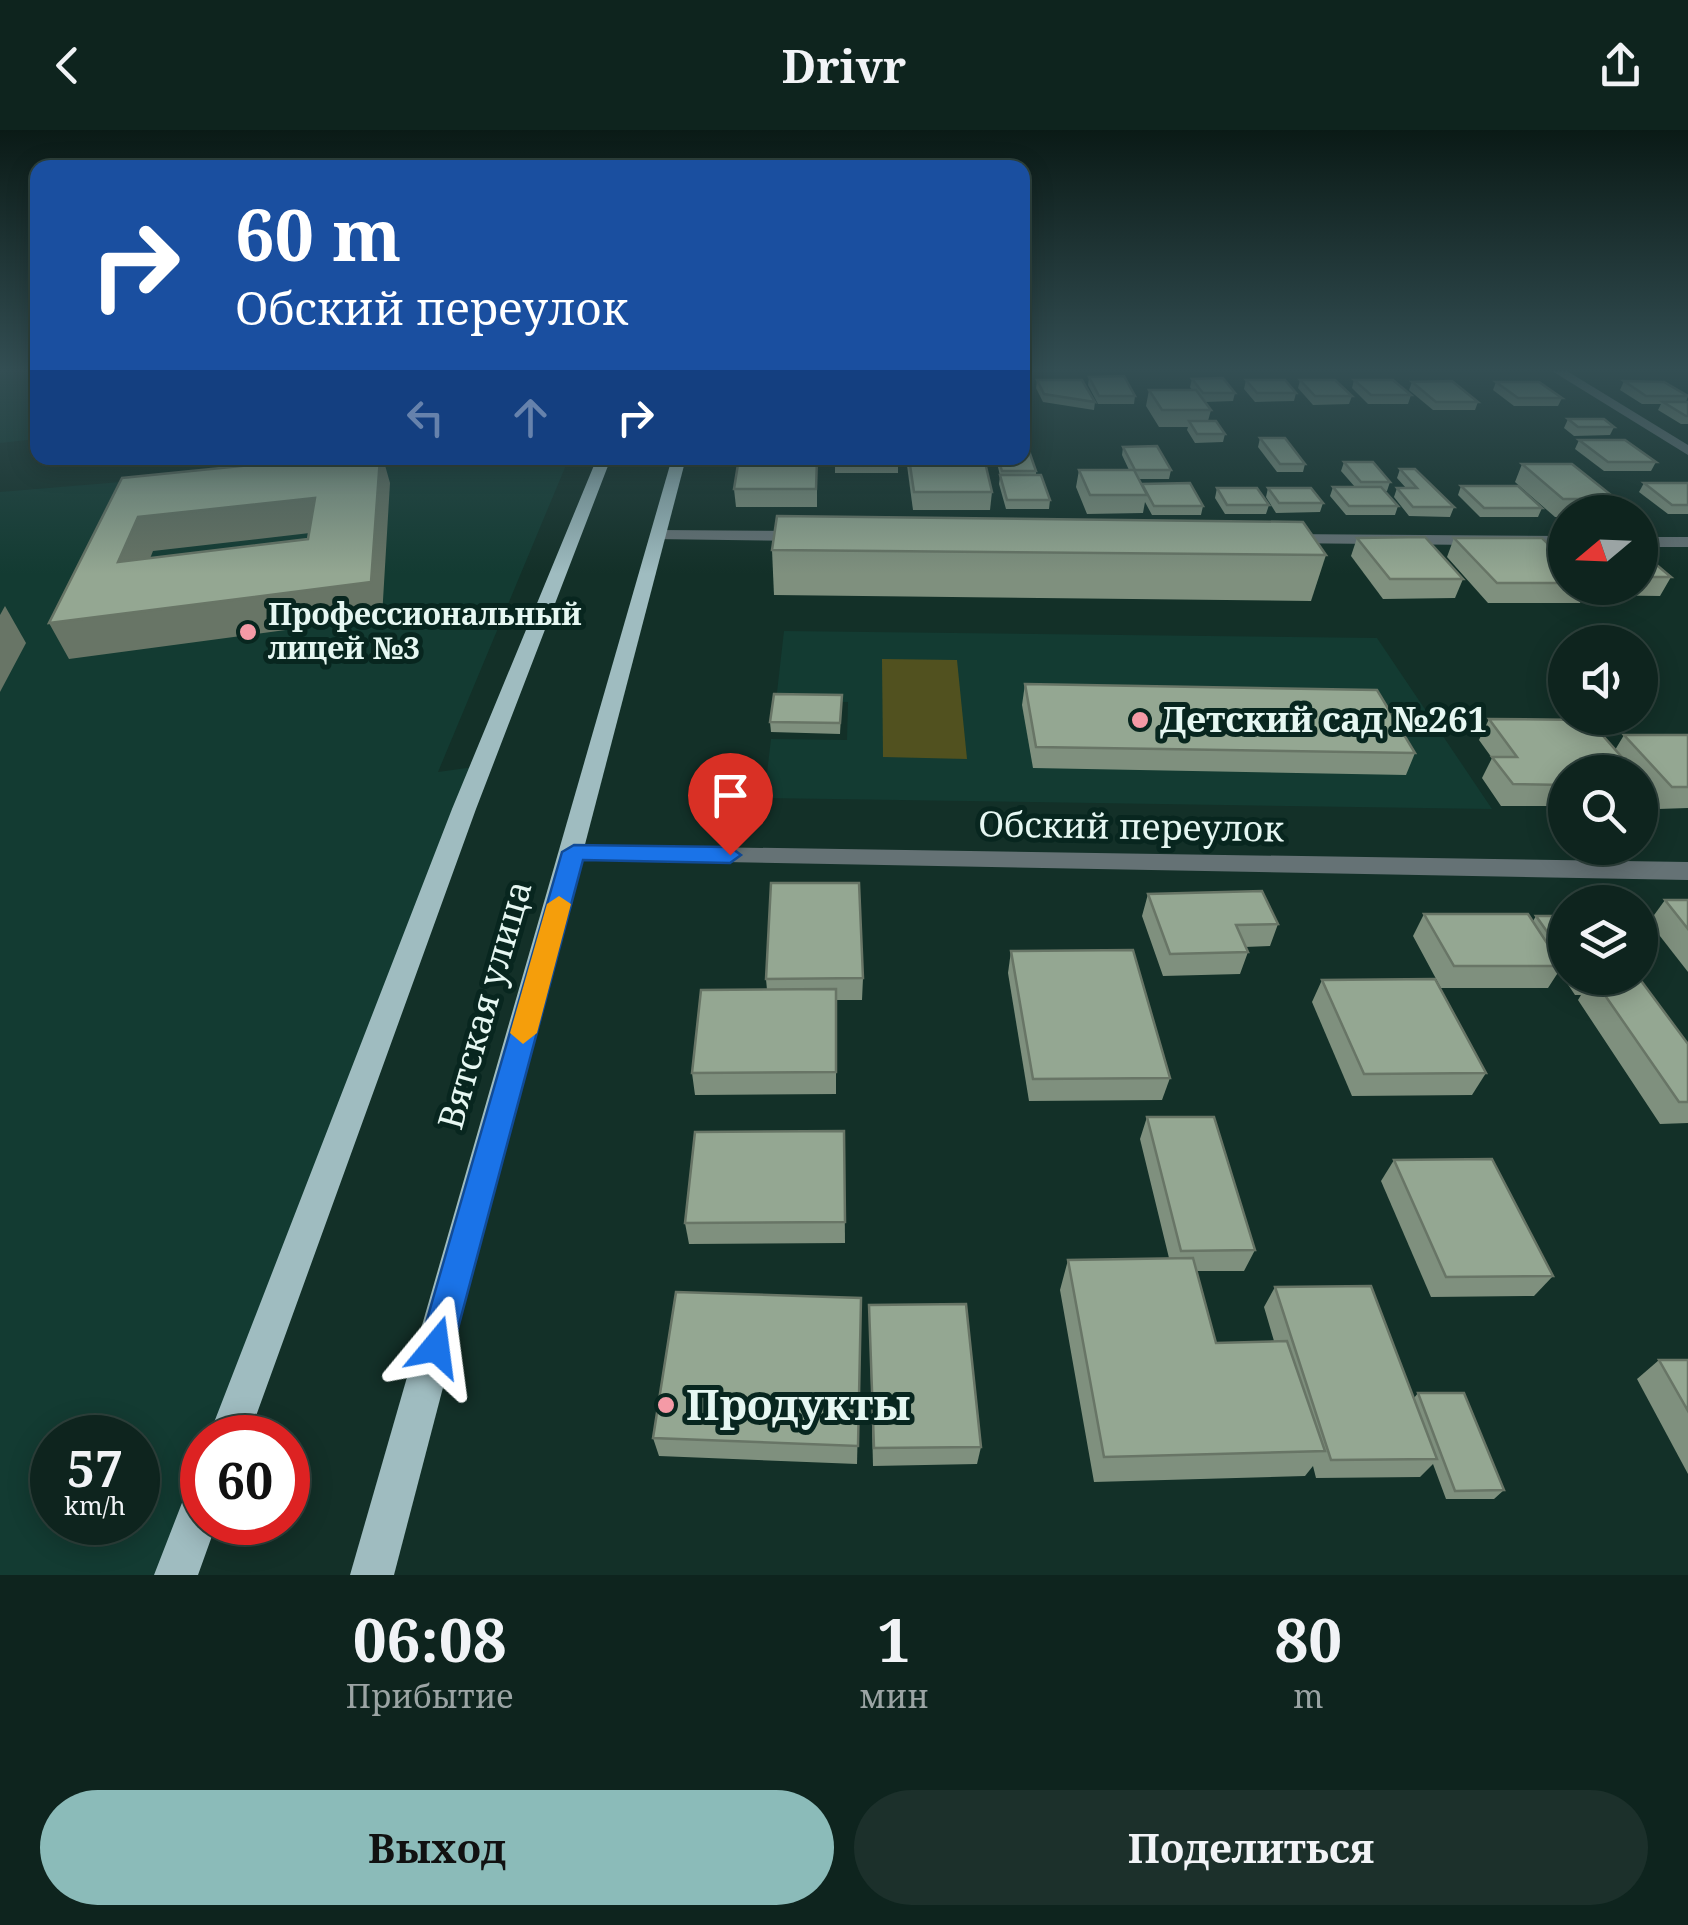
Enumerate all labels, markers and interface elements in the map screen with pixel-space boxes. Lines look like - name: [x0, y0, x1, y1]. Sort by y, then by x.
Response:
- text: Drivr: [782, 35, 906, 96]
- icon: back: [40, 38, 95, 93]
- icon: share: [1593, 38, 1648, 93]
- text: 60 m: [235, 186, 401, 282]
- icon: right: [70, 200, 200, 330]
- text: Обский переулок: [235, 277, 628, 338]
- icon: left: [398, 390, 453, 445]
- icon: ahead: [503, 390, 558, 445]
- icon: right: [608, 390, 663, 445]
- north arrow: [1548, 495, 1658, 605]
- map controls: [1548, 495, 1658, 995]
- place label: Профессиональный лицей №3: [268, 593, 582, 668]
- marker: Профессиональный лицей №3: [237, 621, 259, 643]
- button: sound: [1548, 625, 1658, 735]
- place label: Детский сад №261: [1160, 695, 1487, 742]
- marker: Детский сад №261: [1129, 709, 1151, 731]
- pin: [688, 753, 773, 856]
- button: search: [1548, 755, 1658, 865]
- icon: arrive: [703, 768, 758, 823]
- street label: Обский переулок: [978, 799, 1285, 852]
- street label: Вятская улица: [426, 875, 541, 1134]
- button: layers: [1548, 885, 1658, 995]
- position arrow: [384, 1295, 488, 1399]
- place label: Продукты: [686, 1375, 910, 1432]
- marker: Продукты: [655, 1394, 677, 1416]
- speed limit sign: 60: [180, 1415, 310, 1545]
- text: 57: [67, 1434, 123, 1502]
- text: km/h: [64, 1488, 126, 1522]
- text: 06:08: [353, 1598, 507, 1680]
- text: 1: [877, 1598, 911, 1680]
- text: 80: [1274, 1598, 1342, 1680]
- text: Прибытие: [346, 1674, 513, 1717]
- text: мин: [859, 1674, 929, 1717]
- text: m: [1293, 1674, 1323, 1717]
- button: Выход: [40, 1790, 834, 1905]
- button: Поделиться: [854, 1790, 1648, 1905]

